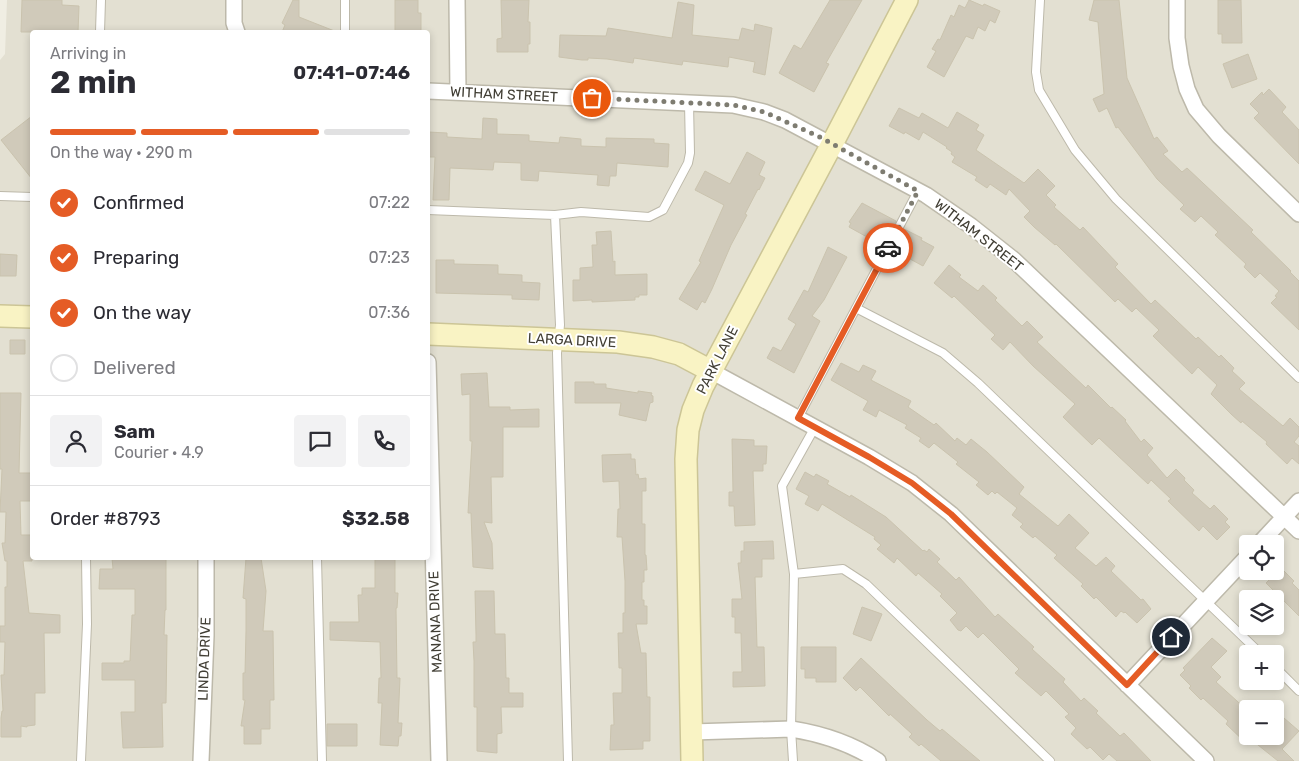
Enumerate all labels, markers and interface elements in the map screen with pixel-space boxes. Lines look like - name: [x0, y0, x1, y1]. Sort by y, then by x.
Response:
- text: Arriving in: [50, 44, 126, 63]
- text: 07:41–07:46: [293, 61, 410, 84]
- text: 2 min: [50, 63, 137, 101]
- pin: [571, 77, 613, 119]
- street label: WITHAM STREET: [450, 83, 558, 106]
- icon: bag: [578, 84, 606, 112]
- text: On the way · 290 m: [50, 143, 193, 162]
- icon: check: [50, 189, 78, 217]
- text: Confirmed: [93, 191, 184, 214]
- text: 07:22: [369, 193, 410, 212]
- street label: WITHAM STREET: [931, 195, 1026, 275]
- courier: [863, 223, 913, 273]
- icon: car: [874, 234, 902, 262]
- icon: check: [50, 244, 78, 272]
- text: Preparing: [93, 246, 179, 269]
- text: 07:23: [369, 248, 410, 267]
- icon: check: [50, 299, 78, 327]
- text: On the way: [93, 301, 191, 324]
- text: 07:36: [368, 303, 410, 322]
- street label: PARK LANE: [693, 323, 742, 397]
- street label: LARGA DRIVE: [527, 330, 617, 351]
- text: Delivered: [93, 356, 176, 379]
- button: person: [50, 415, 102, 467]
- button: chat: [294, 415, 346, 467]
- button: phone: [358, 415, 410, 467]
- text: Sam: [114, 420, 155, 443]
- text: Courier · 4.9: [114, 443, 204, 462]
- text: Order #8793: [50, 507, 161, 530]
- text: $32.58: [342, 507, 410, 530]
- map controls: [1239, 535, 1284, 745]
- button: locate: [1239, 535, 1284, 580]
- street label: MANANA DRIVE: [425, 571, 446, 673]
- button: layers: [1239, 590, 1284, 635]
- pin: [1150, 616, 1192, 658]
- street label: LINDA DRIVE: [195, 617, 214, 701]
- icon: home: [1157, 623, 1185, 651]
- button: +: [1239, 645, 1284, 690]
- button: −: [1239, 700, 1284, 745]

